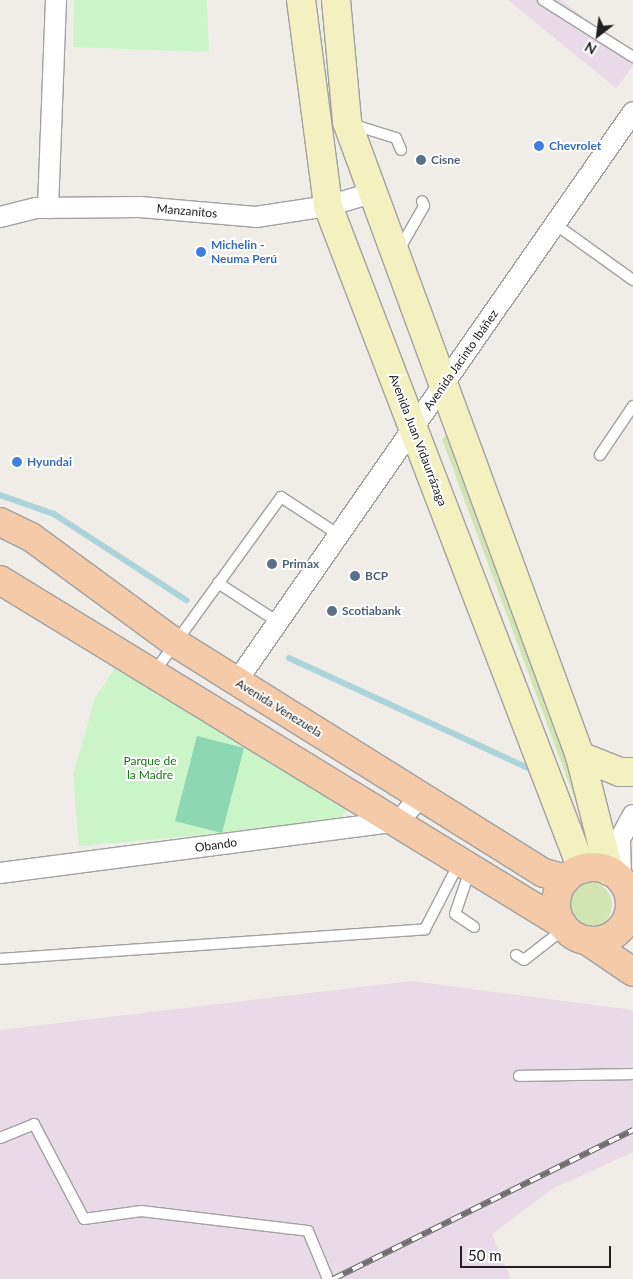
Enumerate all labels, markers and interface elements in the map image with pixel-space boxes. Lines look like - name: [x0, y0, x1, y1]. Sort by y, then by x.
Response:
- north arrow: [573, 10, 623, 60]
- text: N: [581, 38, 599, 58]
- place label: Chevrolet: [549, 139, 601, 153]
- marker: Chevrolet: [533, 140, 545, 152]
- place label: Cisne: [431, 153, 460, 167]
- marker: Cisne: [415, 154, 427, 166]
- street label: Manzanitos: [156, 201, 218, 221]
- place label: Michelin - Neuma Perú: [211, 238, 277, 266]
- marker: Michelin - Neuma Perú: [195, 246, 207, 258]
- street label: Avenida Jacinto Ibáñez: [421, 307, 501, 413]
- street label: Avenida Juan Vidaurrázaga: [386, 371, 450, 509]
- place label: Hyundai: [27, 455, 72, 469]
- marker: Hyundai: [11, 456, 23, 468]
- place label: Primax: [282, 557, 319, 571]
- marker: Primax: [266, 558, 278, 570]
- place label: BCP: [365, 569, 388, 583]
- marker: BCP: [349, 570, 361, 582]
- place label: Scotiabank: [342, 604, 401, 618]
- marker: Scotiabank: [326, 605, 338, 617]
- street label: Avenida Venezuela: [233, 676, 325, 740]
- park label: Parque de la Madre: [124, 754, 176, 782]
- street label: Obando: [194, 835, 238, 855]
- scale bar: [463, 1236, 614, 1268]
- text: 50 m: [468, 1246, 502, 1264]

